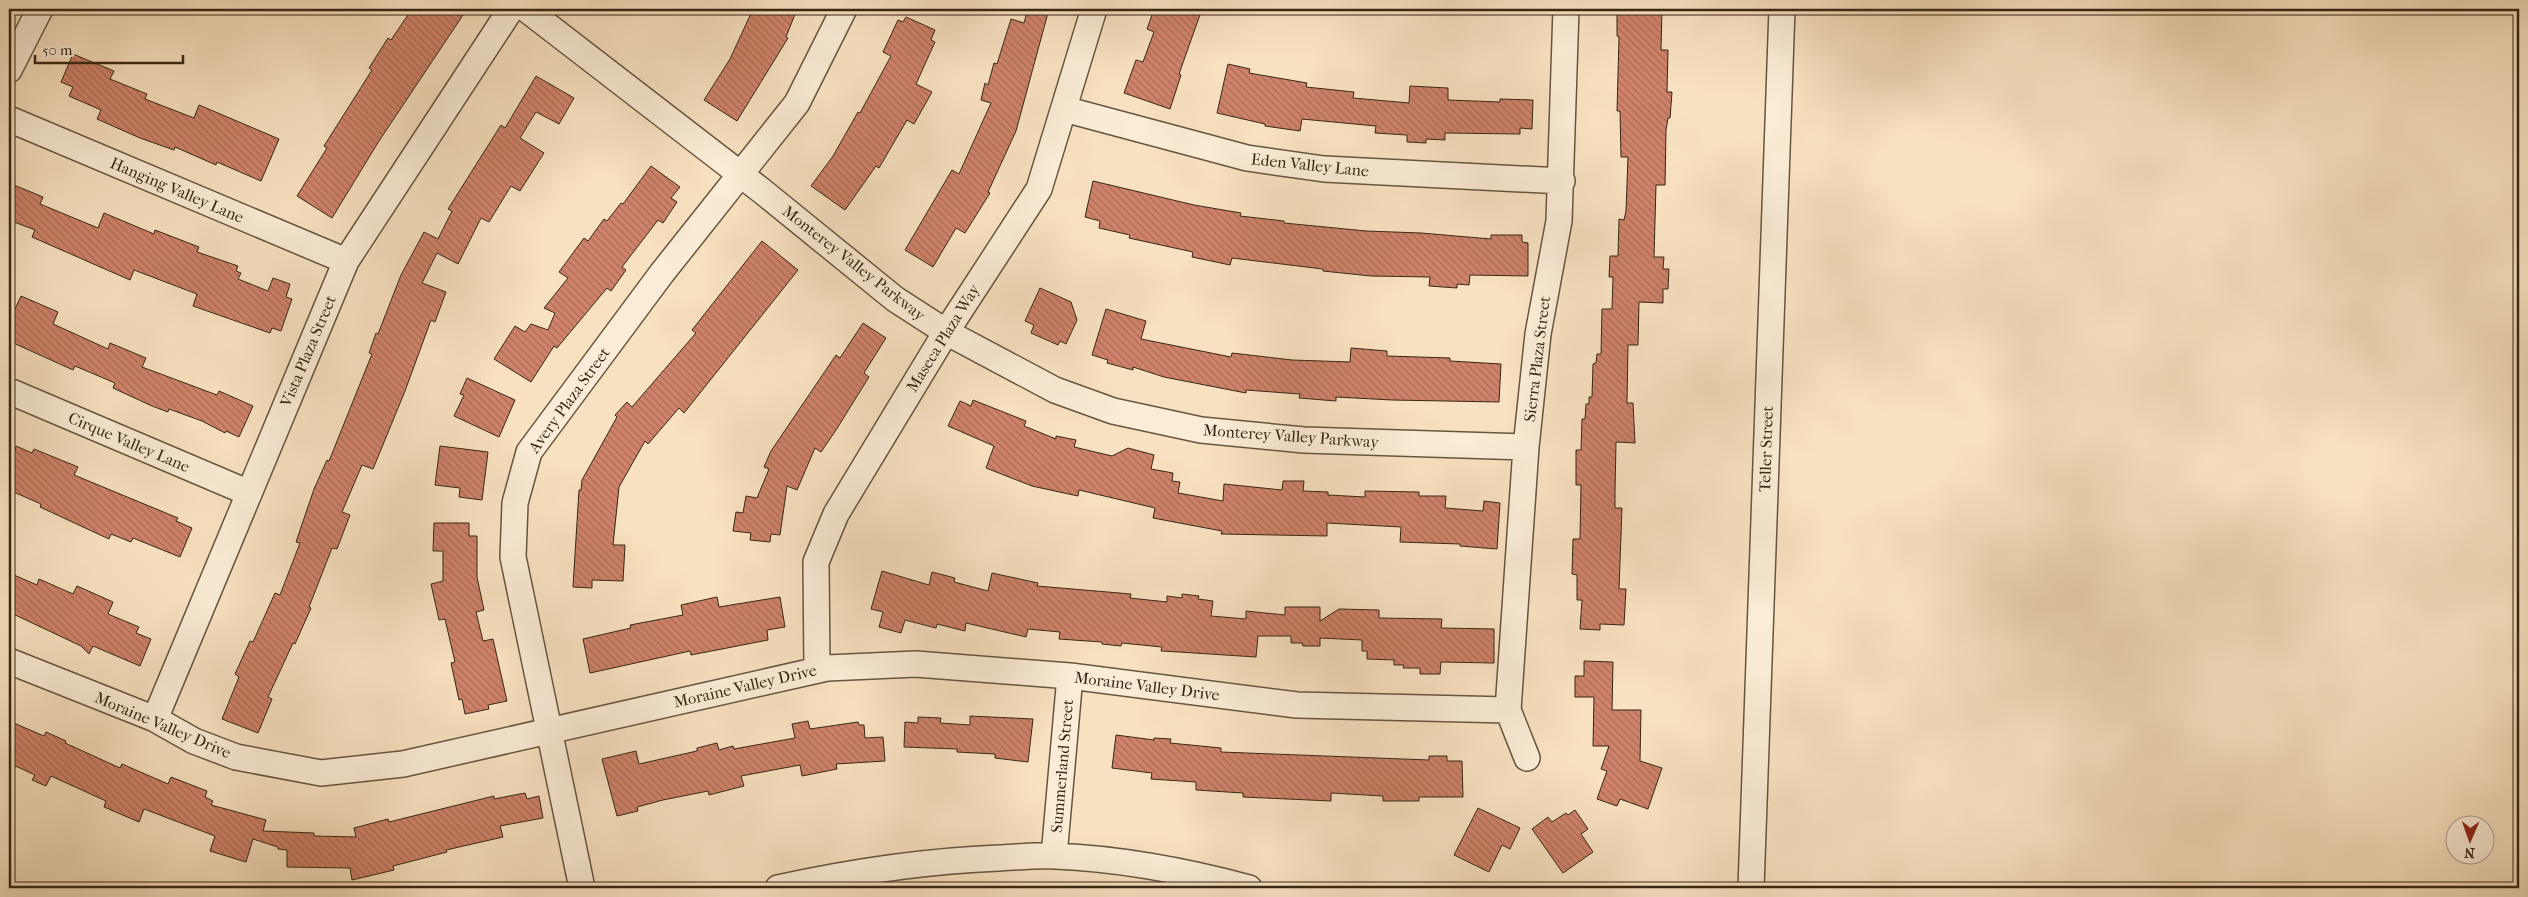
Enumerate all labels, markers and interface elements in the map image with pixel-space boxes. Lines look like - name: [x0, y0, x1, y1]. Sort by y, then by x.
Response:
- scale bar: [35, 32, 182, 64]
- text: 50 m: [42, 41, 73, 59]
- street label: Eden Valley Lane: [1250, 149, 1370, 181]
- street label: Hanging Valley Lane: [107, 153, 247, 227]
- street label: Monterey Valley Parkway: [779, 201, 930, 325]
- street label: Maseca Plaza Way: [902, 280, 984, 395]
- street label: Vista Plaza Street: [276, 292, 340, 410]
- street label: Sierra Plaza Street: [1520, 295, 1554, 423]
- street label: Avery Plaza Street: [524, 343, 614, 457]
- street label: Teller Street: [1755, 405, 1777, 493]
- street label: Cirque Valley Lane: [65, 408, 193, 476]
- street label: Monterey Valley Parkway: [1203, 420, 1380, 452]
- street label: Moraine Valley Drive: [672, 660, 818, 712]
- street label: Moraine Valley Drive: [1073, 668, 1221, 704]
- street label: Moraine Valley Drive: [92, 688, 234, 762]
- street label: Summerland Street: [1047, 698, 1077, 833]
- north arrow: [2446, 814, 2496, 864]
- text: N: [2464, 844, 2475, 861]

